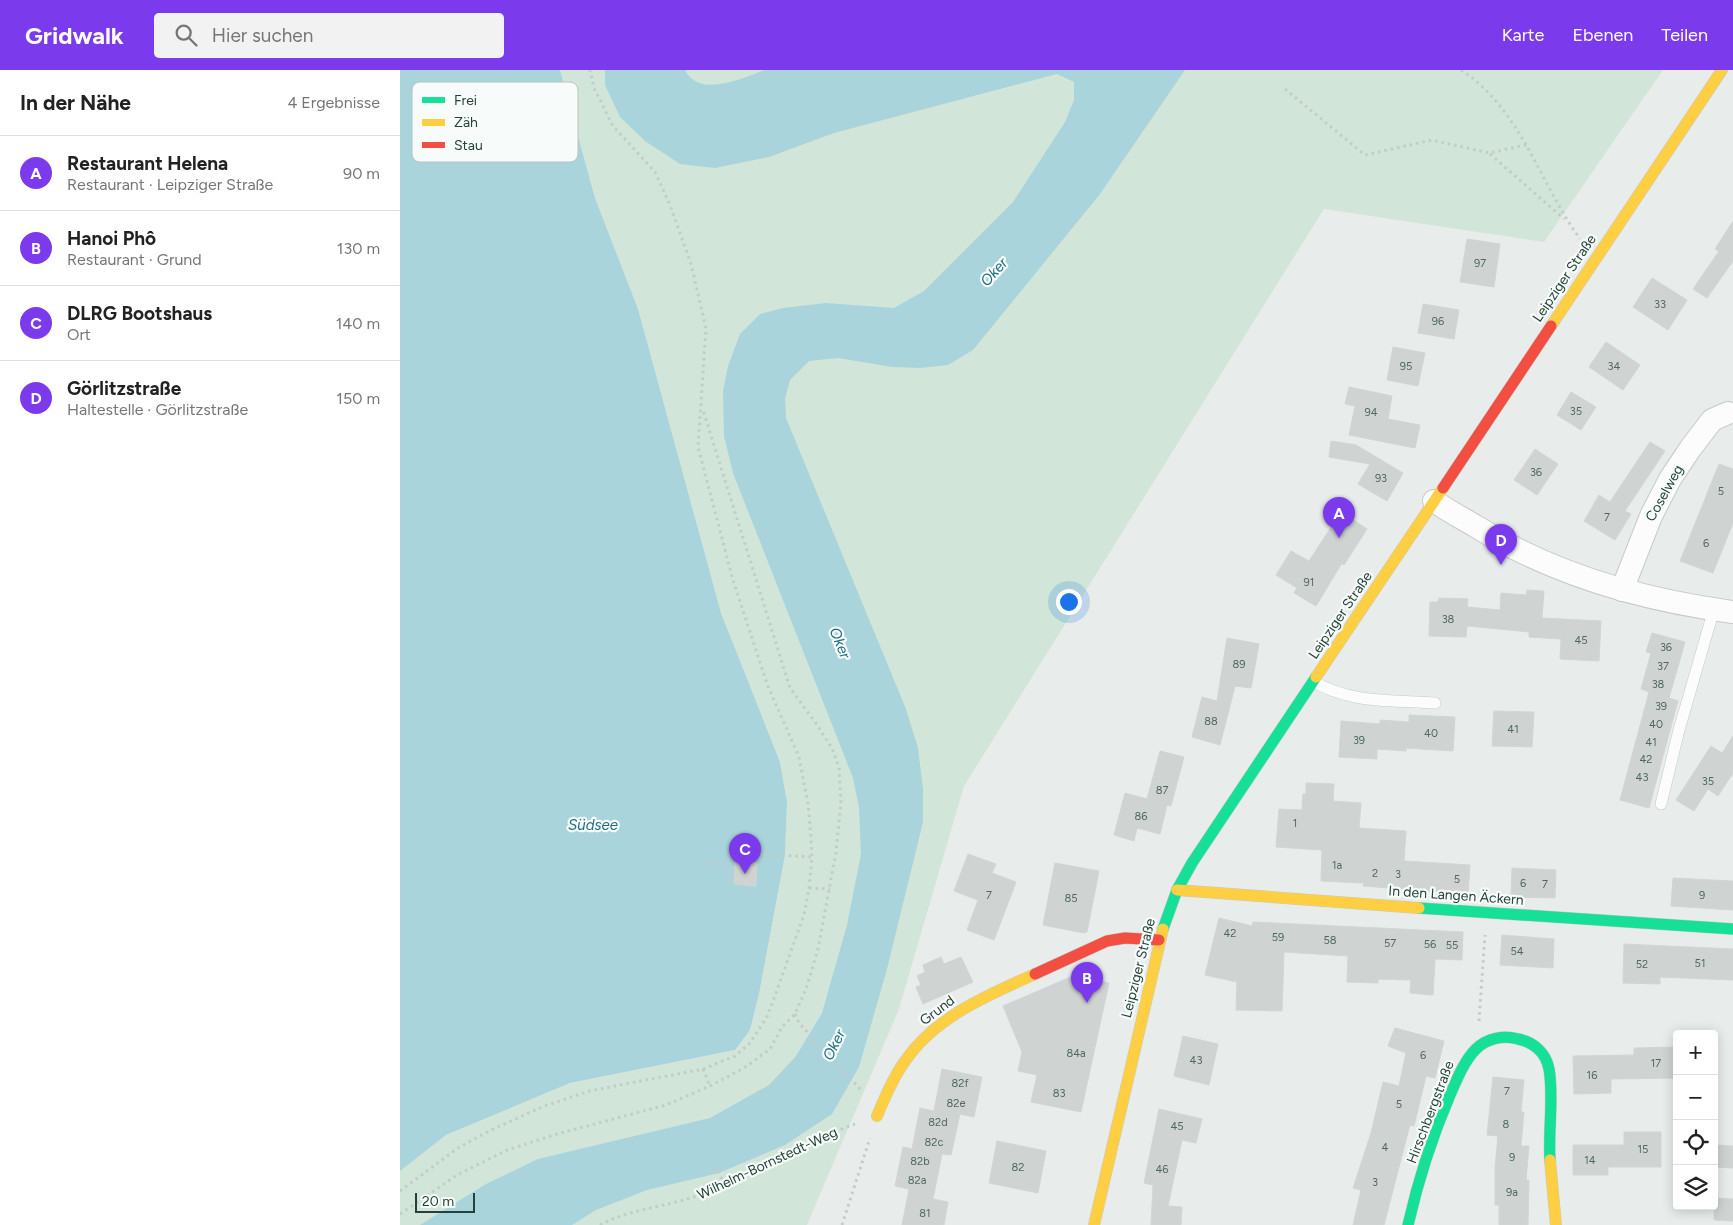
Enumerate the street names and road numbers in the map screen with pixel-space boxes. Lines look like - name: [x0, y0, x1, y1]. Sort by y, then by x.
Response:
- street label: Leipziger Straße: [1529, 231, 1600, 325]
- street label: Coselweg: [1642, 462, 1687, 525]
- street label: Leipziger Straße: [1305, 568, 1376, 662]
- street label: In den Langen Äckern: [1388, 882, 1524, 909]
- street label: Leipziger Straße: [1118, 916, 1159, 1020]
- street label: Grund: [917, 992, 958, 1029]
- street label: Hirschbergstraße: [1403, 1058, 1458, 1166]
- street label: Wilhelm-Bornstedt-Weg: [694, 1123, 840, 1203]

